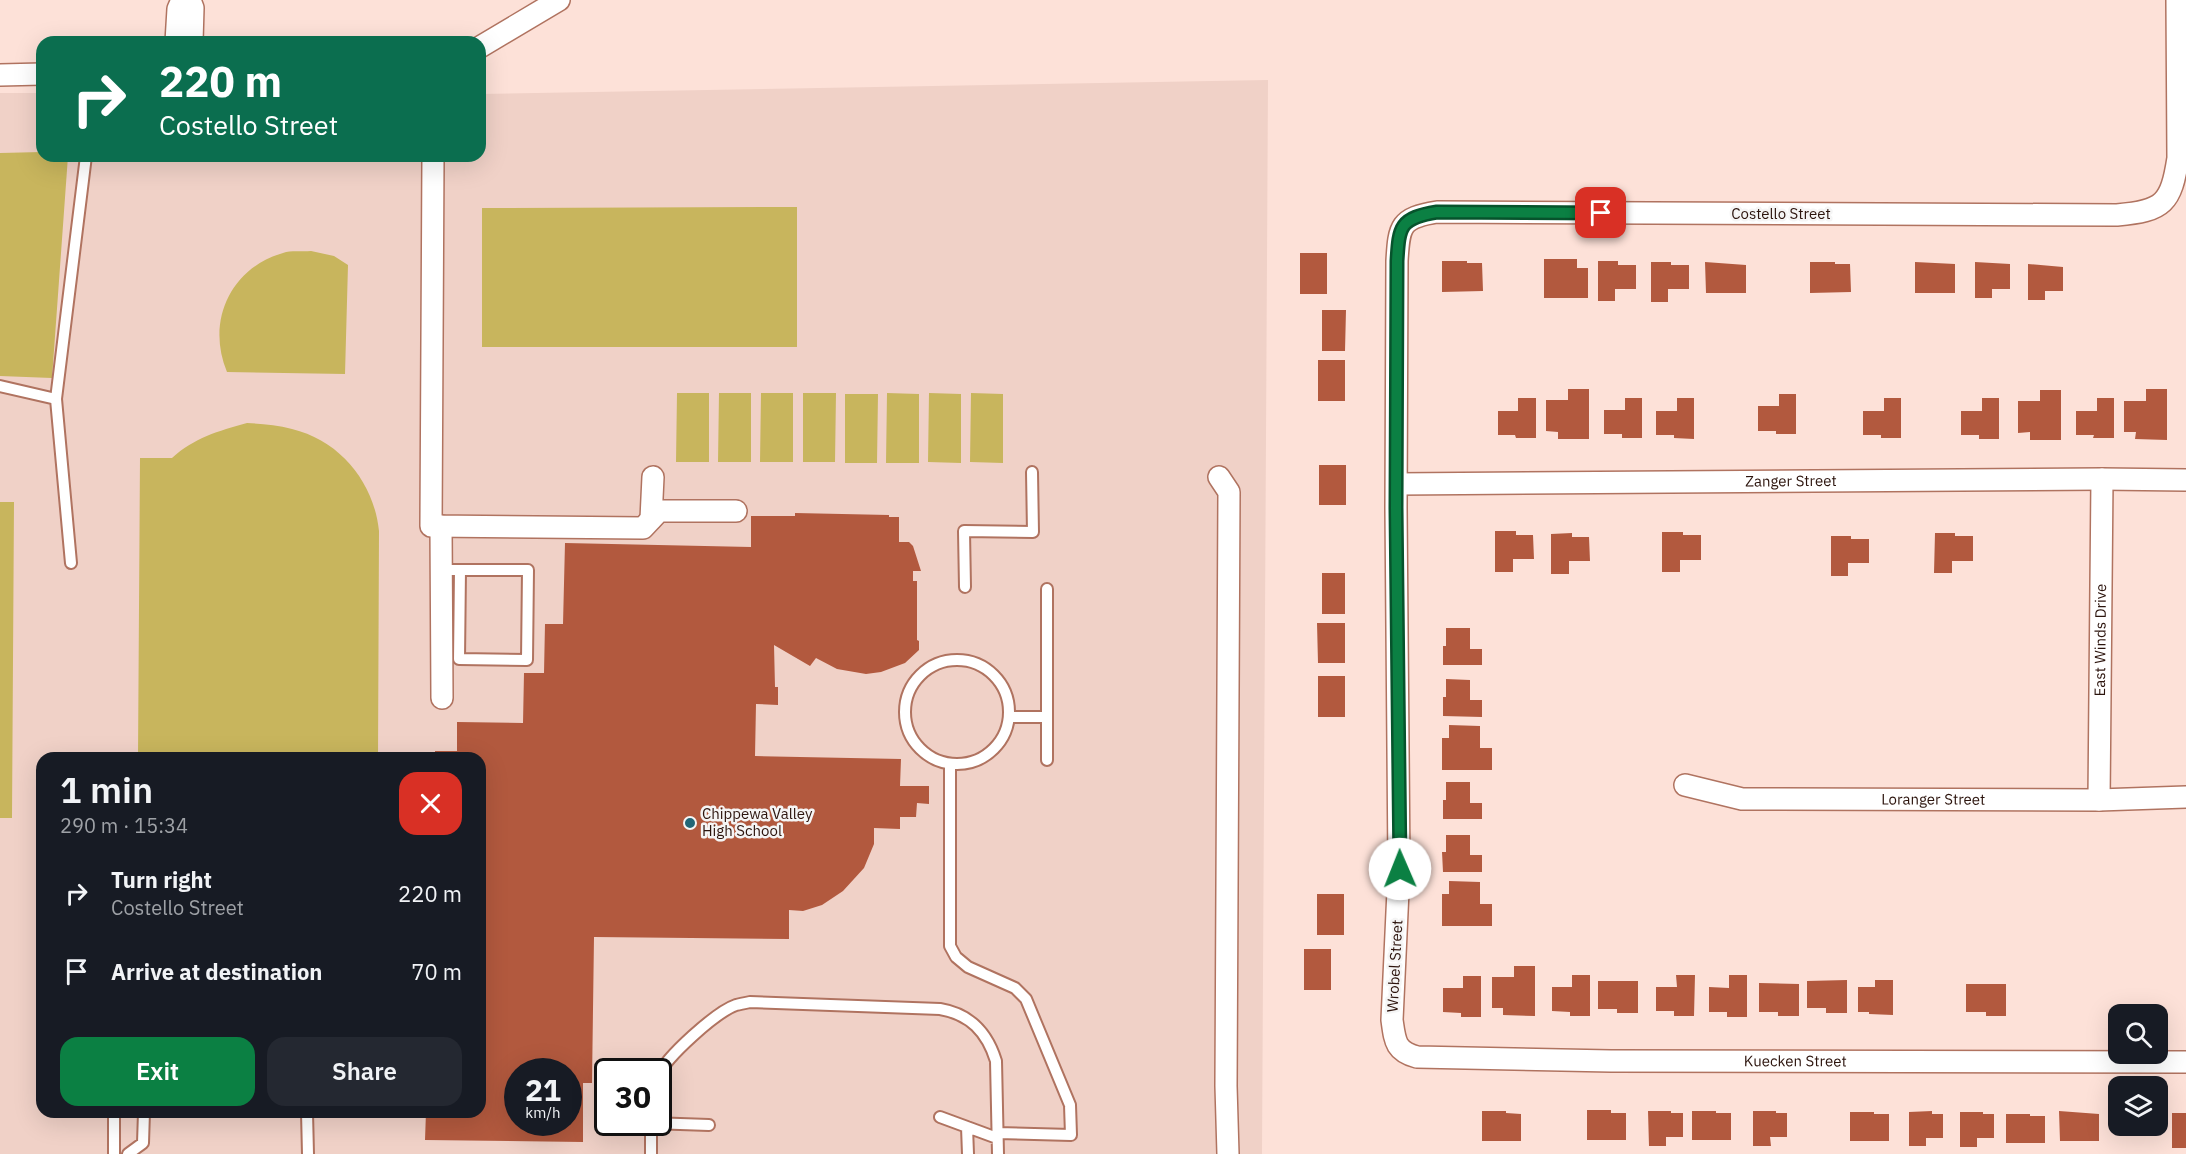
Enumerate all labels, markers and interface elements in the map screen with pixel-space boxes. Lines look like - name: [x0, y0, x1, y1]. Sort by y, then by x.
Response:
- text: 220 m: [159, 54, 282, 109]
- icon: right: [60, 60, 138, 138]
- text: Costello Street: [159, 107, 338, 142]
- pin: [1575, 187, 1626, 238]
- icon: arrive: [1584, 196, 1617, 229]
- street label: Costello Street: [1731, 204, 1831, 223]
- street label: Zanger Street: [1745, 471, 1837, 491]
- street label: East Winds Drive: [2090, 583, 2110, 697]
- text: 1 min: [60, 766, 153, 813]
- button: close: [399, 772, 462, 835]
- street label: Loranger Street: [1881, 789, 1985, 809]
- place label: Chippewa Valley High School: [702, 804, 813, 840]
- text: 290 m · 15:34: [60, 812, 188, 839]
- marker: Chippewa Valley High School: [683, 816, 697, 830]
- position arrow: [1368, 837, 1432, 901]
- text: Turn right: [111, 865, 212, 894]
- icon: right: [60, 877, 93, 910]
- text: 220 m: [398, 879, 462, 908]
- text: Costello Street: [111, 894, 244, 921]
- street label: Wrobel Street: [1383, 919, 1406, 1013]
- icon: arrive: [60, 955, 93, 988]
- text: Arrive at destination: [111, 957, 322, 986]
- text: 70 m: [411, 957, 462, 986]
- map controls: [2108, 1004, 2168, 1136]
- button: search: [2108, 1004, 2168, 1064]
- button: Exit: [60, 1037, 255, 1106]
- button: Share: [267, 1037, 462, 1106]
- street label: Kuecken Street: [1744, 1051, 1847, 1070]
- speed limit sign: 30: [594, 1058, 672, 1136]
- text: 21: [525, 1070, 561, 1109]
- button: layers: [2108, 1076, 2168, 1136]
- text: km/h: [525, 1103, 561, 1122]

